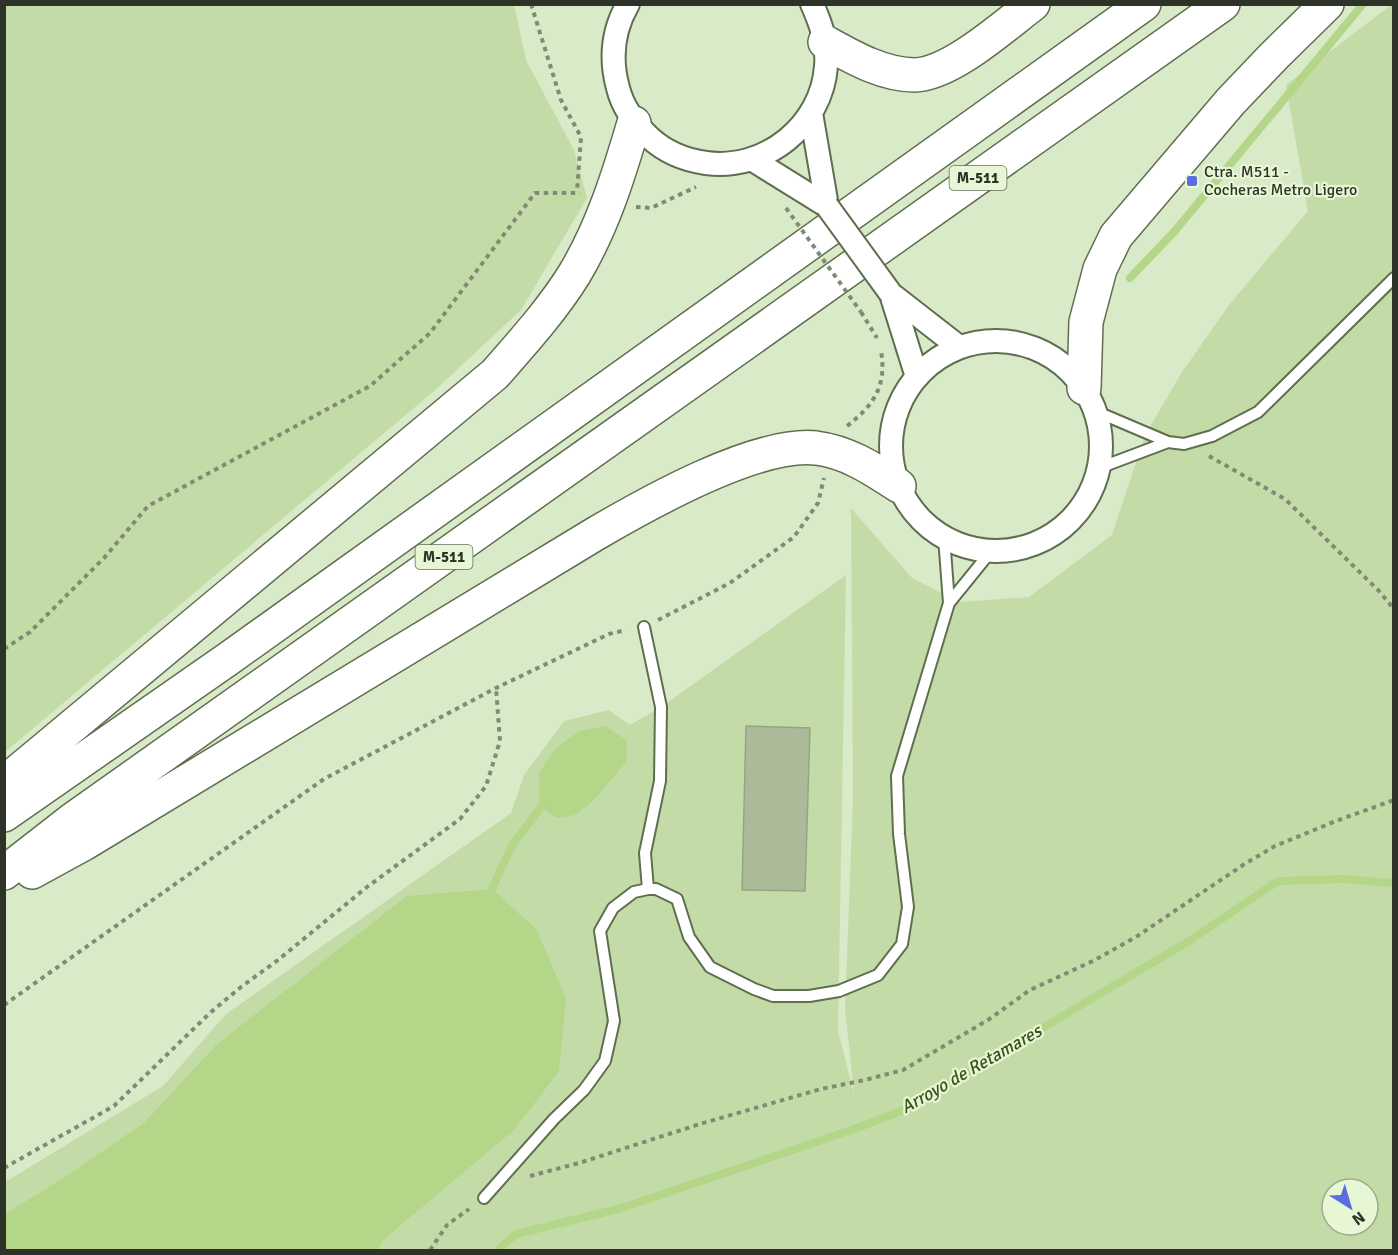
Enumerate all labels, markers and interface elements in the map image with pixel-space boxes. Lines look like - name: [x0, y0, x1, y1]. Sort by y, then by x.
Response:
- place label: Ctra. M511 - Cocheras Metro Ligero: [1204, 162, 1357, 200]
- road number: M-511: [950, 166, 1006, 190]
- marker: Ctra. M511 - Cocheras Metro Ligero: [1185, 174, 1199, 188]
- road number: M-511: [416, 545, 472, 569]
- water label: Arroyo de Retamares: [897, 1019, 1047, 1118]
- north arrow: [1320, 1177, 1380, 1237]
- text: N: [1348, 1207, 1369, 1230]

